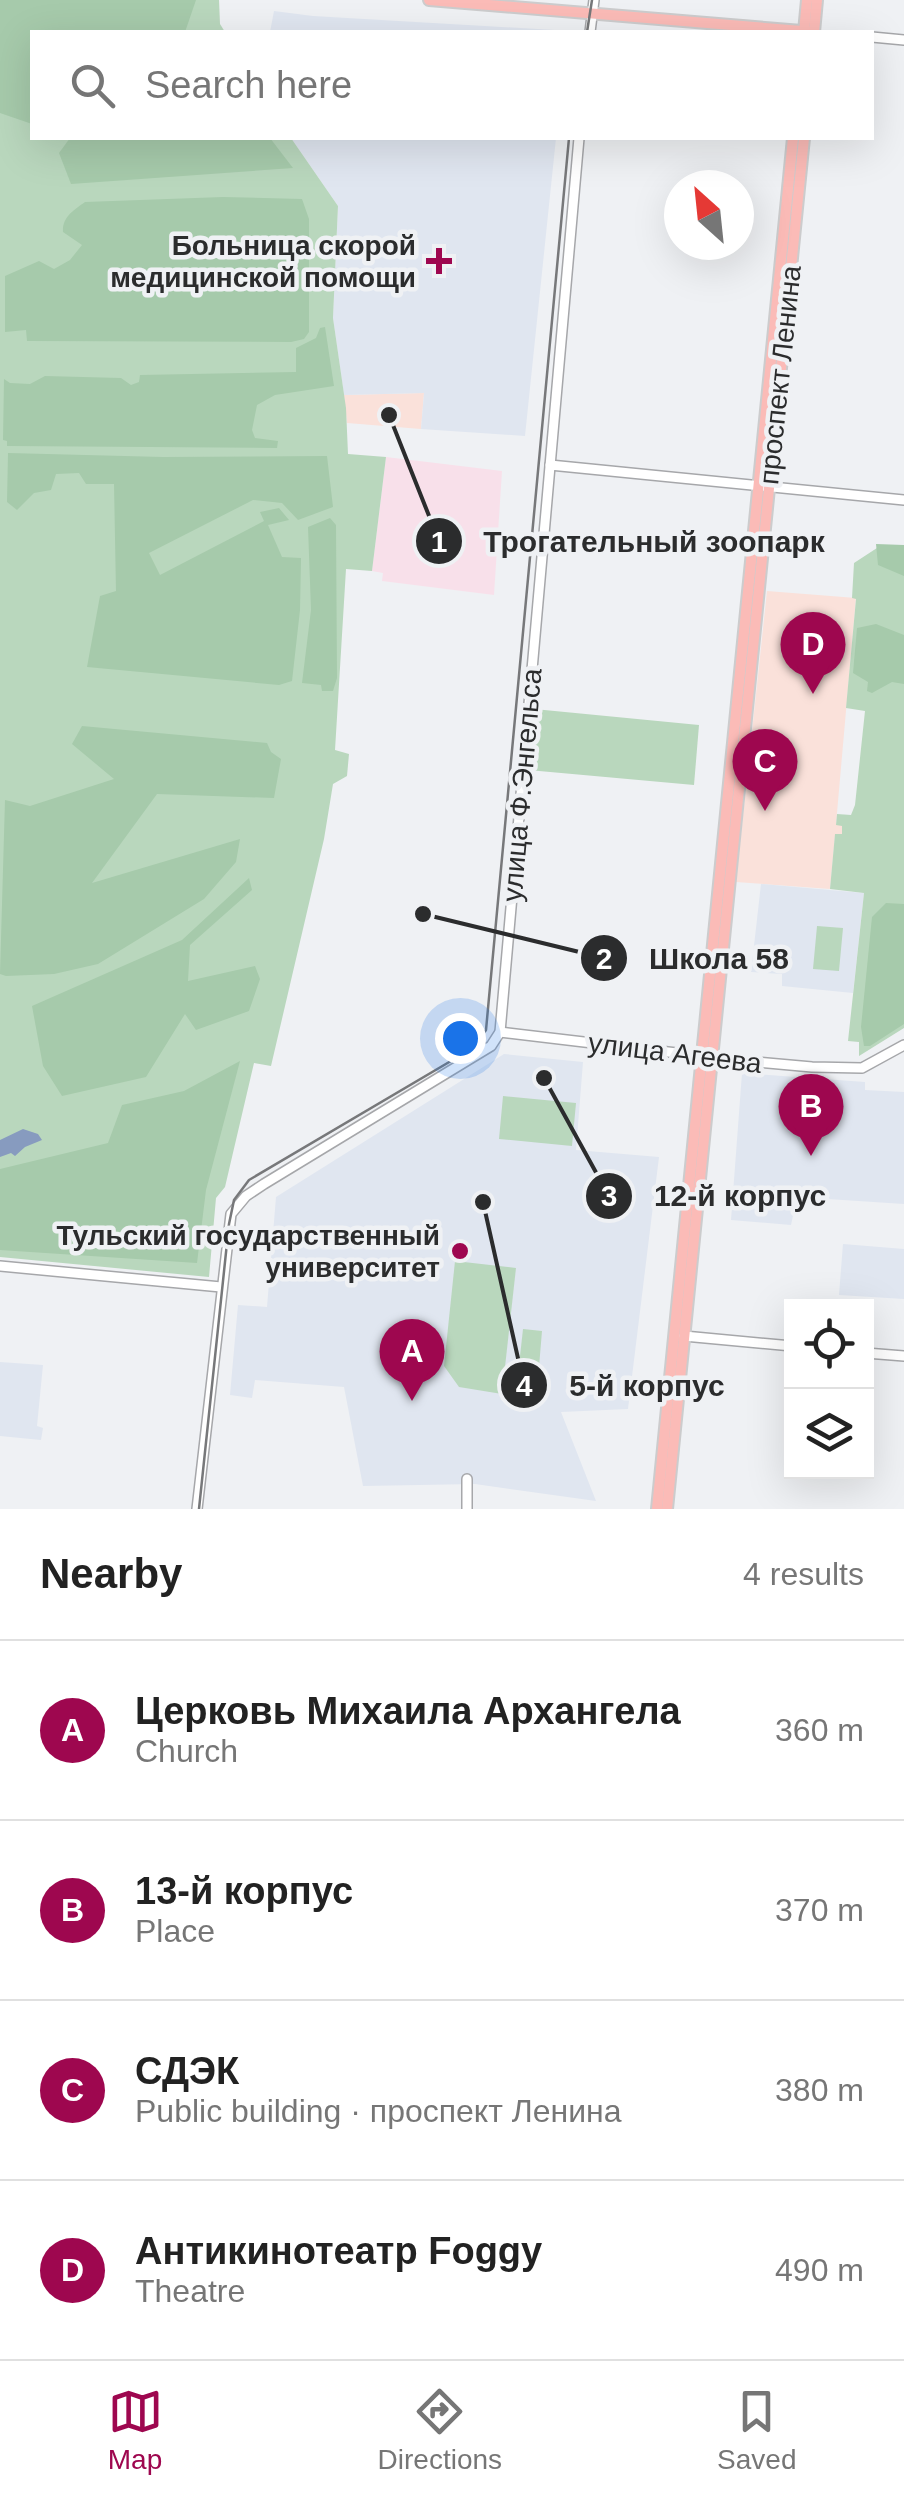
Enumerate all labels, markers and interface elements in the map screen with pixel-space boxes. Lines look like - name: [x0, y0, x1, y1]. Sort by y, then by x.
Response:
- search box: [30, 30, 874, 140]
- icon: search: [65, 58, 120, 113]
- text: Search here: [145, 64, 352, 106]
- north arrow: [664, 170, 754, 260]
- place label: Больница скорой медицинской помощи: [110, 230, 416, 293]
- marker: Больница скорой медицинской помощи: [426, 248, 452, 274]
- street label: проспект Ленина: [753, 263, 807, 486]
- callout: Трогательный зоопарк: [414, 511, 845, 571]
- text: 1: [431, 525, 447, 558]
- text: Трогательный зоопарк: [483, 525, 826, 558]
- pin: D: [780, 612, 846, 694]
- street label: улица Ф.Энгельса: [496, 667, 548, 903]
- pin: C: [732, 728, 798, 811]
- callout: Школа 58: [579, 928, 809, 988]
- text: 2: [596, 942, 612, 975]
- text: Школа 58: [649, 942, 789, 975]
- your location: [435, 1013, 486, 1064]
- street label: улица Агеева: [587, 1027, 764, 1079]
- pin: B: [778, 1074, 844, 1156]
- callout: 12-й корпус: [584, 1166, 847, 1226]
- text: 3: [601, 1179, 617, 1212]
- text: 12-й корпус: [654, 1179, 826, 1212]
- place label: Тульский государственный университет: [56, 1220, 440, 1283]
- marker: Тульский государственный университет: [449, 1240, 471, 1262]
- map controls: [784, 1299, 874, 1479]
- button: locate: [784, 1299, 874, 1389]
- pin: A: [380, 1318, 444, 1401]
- callout: 5-й корпус: [499, 1355, 745, 1415]
- text: 4: [516, 1369, 533, 1402]
- text: 5-й корпус: [569, 1369, 725, 1402]
- button: layers: [784, 1389, 874, 1479]
- text: Nearby: [40, 1550, 182, 1597]
- text: 4 results: [743, 1556, 864, 1592]
- text: Церковь Михаила Архангела: [135, 1690, 681, 1732]
- text: A: [61, 1712, 84, 1748]
- text: 360 m: [775, 1712, 864, 1748]
- text: Church: [135, 1733, 238, 1769]
- text: 13-й корпус: [135, 1870, 353, 1912]
- text: B: [61, 1892, 84, 1928]
- text: 370 m: [775, 1892, 864, 1928]
- text: Place: [135, 1913, 215, 1949]
- text: СДЭК: [135, 2050, 239, 2092]
- text: C: [61, 2072, 84, 2108]
- text: 380 m: [775, 2072, 864, 2108]
- text: Public building · проспект Ленина: [135, 2093, 622, 2129]
- text: Антикинотеатр Foggy: [135, 2230, 542, 2272]
- text: D: [61, 2252, 84, 2288]
- text: 490 m: [775, 2252, 864, 2288]
- text: Theatre: [135, 2273, 245, 2309]
- tab: Map: [108, 2384, 163, 2476]
- tab: Directions: [378, 2384, 502, 2476]
- tab: Saved: [717, 2384, 796, 2476]

